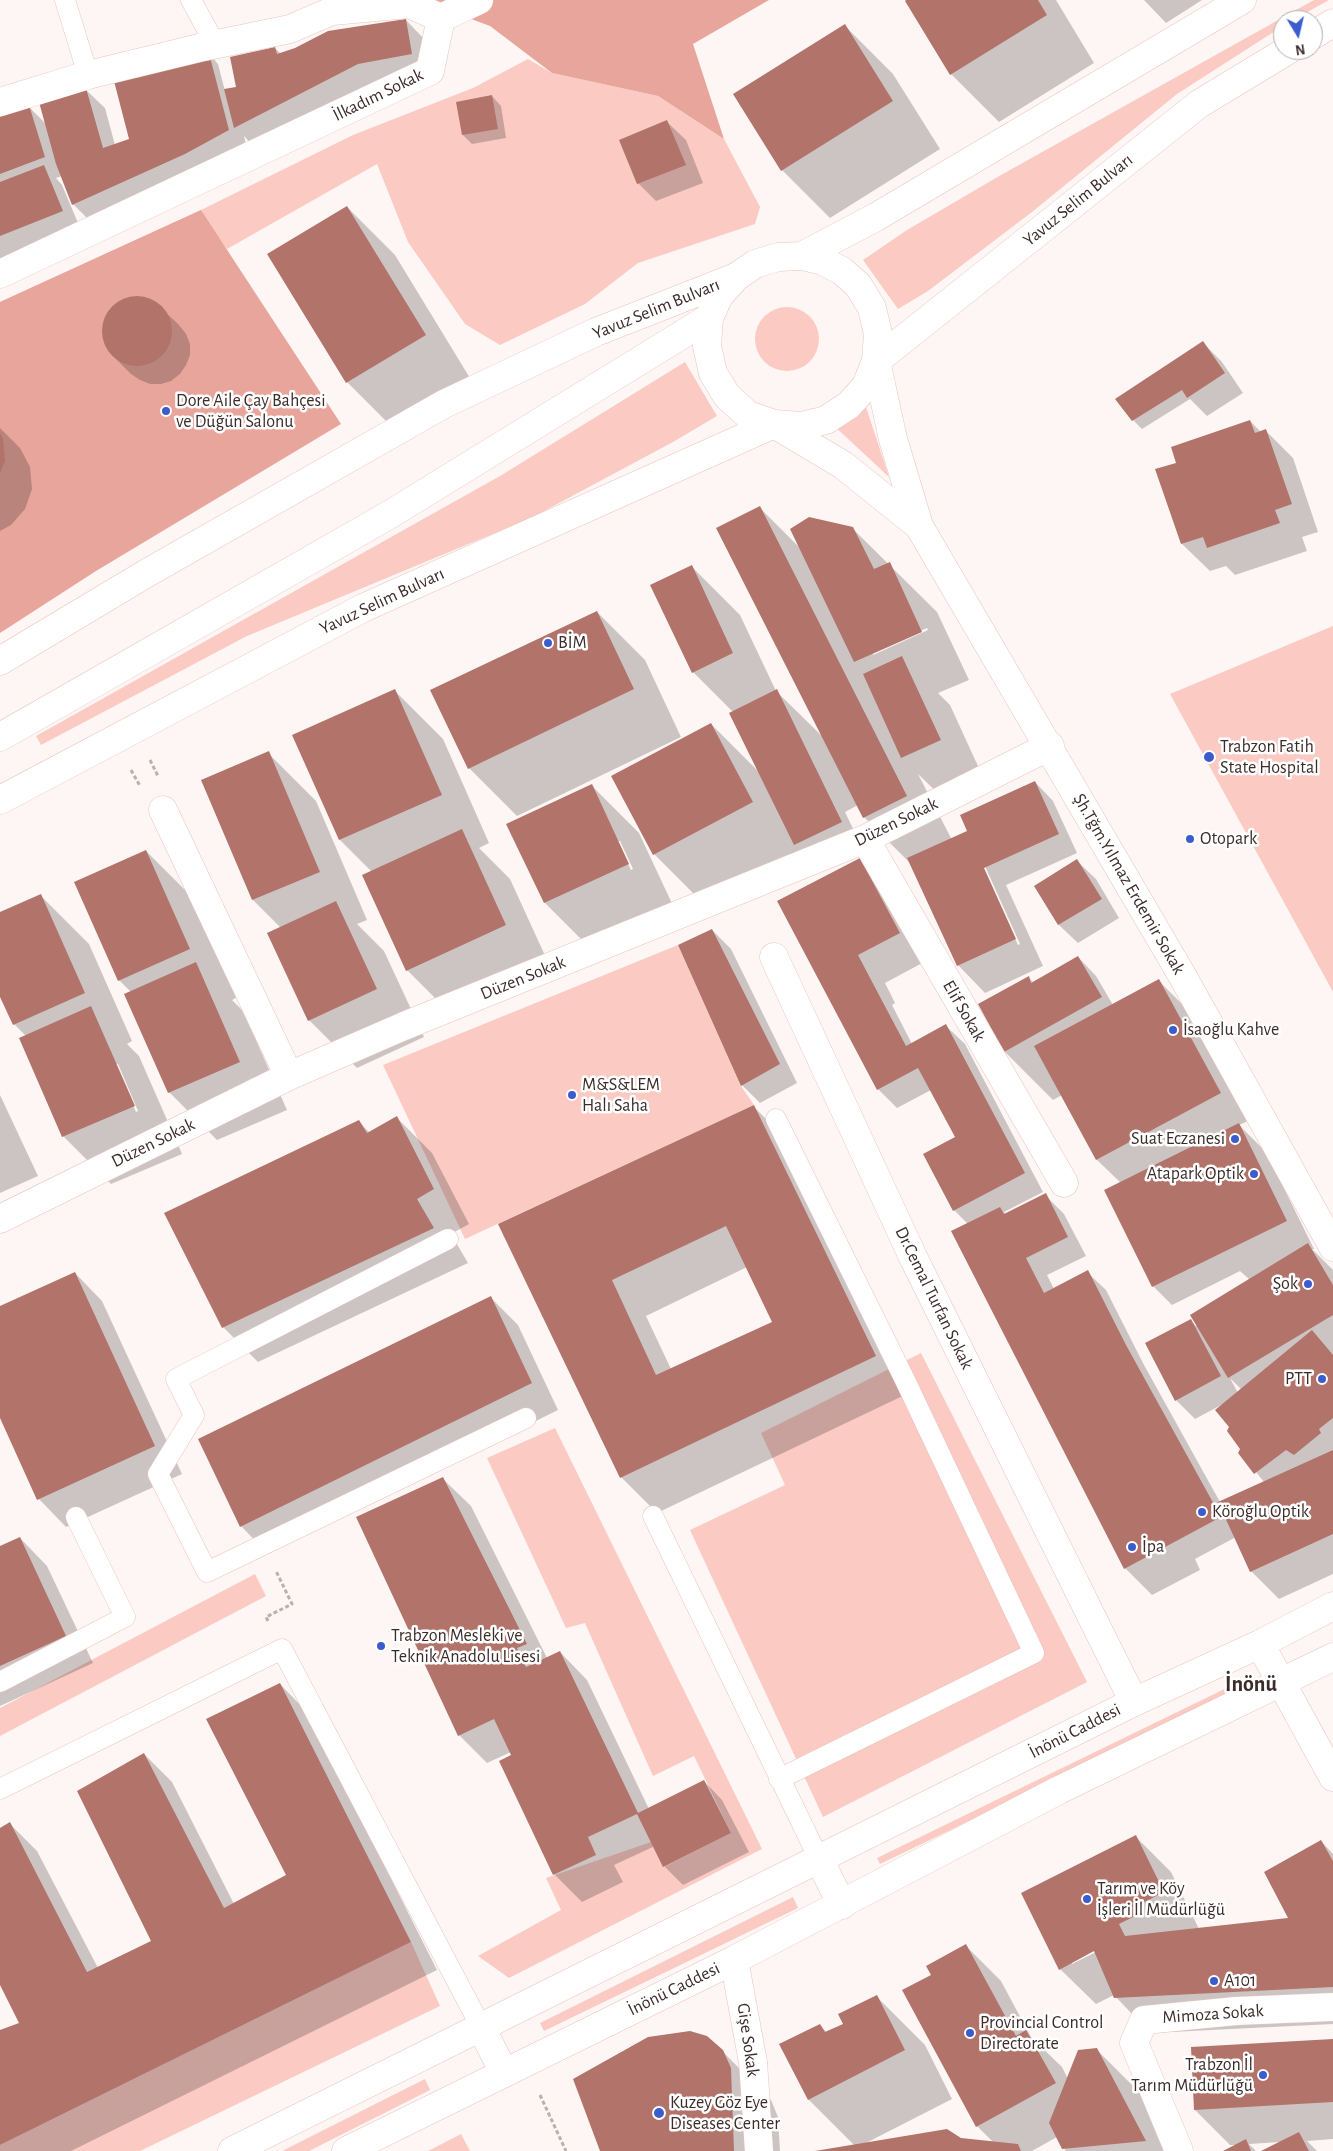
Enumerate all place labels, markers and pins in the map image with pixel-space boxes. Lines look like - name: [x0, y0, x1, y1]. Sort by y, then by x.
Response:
- place label: Dore Aile Çay Bahçesi ve Düğün Salonu: [176, 390, 326, 432]
- marker: Dore Aile Çay Bahçesi ve Düğün Salonu: [160, 405, 172, 417]
- place label: BİM: [558, 632, 587, 654]
- marker: BİM: [542, 637, 554, 649]
- place label: Trabzon Fatih State Hospital: [1220, 736, 1319, 779]
- marker: Trabzon Fatih State Hospital: [1202, 750, 1216, 764]
- place label: Otopark: [1200, 828, 1257, 850]
- marker: Otopark: [1184, 833, 1196, 845]
- place label: İsaoğlu Kahve: [1183, 1019, 1279, 1041]
- marker: İsaoğlu Kahve: [1167, 1024, 1179, 1036]
- place label: M&S&LEM Halı Saha: [582, 1074, 660, 1116]
- marker: M&S&LEM Halı Saha: [566, 1089, 578, 1101]
- place label: Suat Eczanesi: [1131, 1128, 1225, 1150]
- marker: Suat Eczanesi: [1229, 1133, 1241, 1145]
- place label: Atapark Optik: [1147, 1163, 1244, 1185]
- marker: Atapark Optik: [1248, 1168, 1260, 1180]
- place label: Şok: [1273, 1273, 1298, 1295]
- marker: Şok: [1302, 1278, 1314, 1290]
- place label: PTT: [1285, 1368, 1312, 1390]
- marker: PTT: [1316, 1373, 1328, 1385]
- place label: Köroğlu Optik: [1212, 1501, 1309, 1523]
- marker: Köroğlu Optik: [1196, 1506, 1208, 1518]
- place label: İpa: [1142, 1536, 1164, 1558]
- marker: İpa: [1126, 1541, 1138, 1553]
- place label: Trabzon Mesleki ve Teknik Anadolu Lisesi: [391, 1625, 540, 1668]
- marker: Trabzon Mesleki ve Teknik Anadolu Lisesi: [375, 1640, 387, 1652]
- place label: Tarım ve Köy İşleri İl Müdürlüğü: [1097, 1878, 1225, 1920]
- marker: Tarım ve Köy İşleri İl Müdürlüğü: [1081, 1893, 1093, 1905]
- place label: A101: [1224, 1970, 1256, 1992]
- marker: A101: [1208, 1975, 1220, 1987]
- place label: Provincial Control Directorate: [980, 2012, 1104, 2054]
- marker: Provincial Control Directorate: [964, 2027, 976, 2039]
- place label: Trabzon İl Tarım Müdürlüğü: [1131, 2054, 1253, 2096]
- marker: Trabzon İl Tarım Müdürlüğü: [1257, 2069, 1269, 2081]
- place label: Kuzey Göz Eye Diseases Center: [670, 2092, 780, 2134]
- marker: Kuzey Göz Eye Diseases Center: [652, 2106, 666, 2120]

